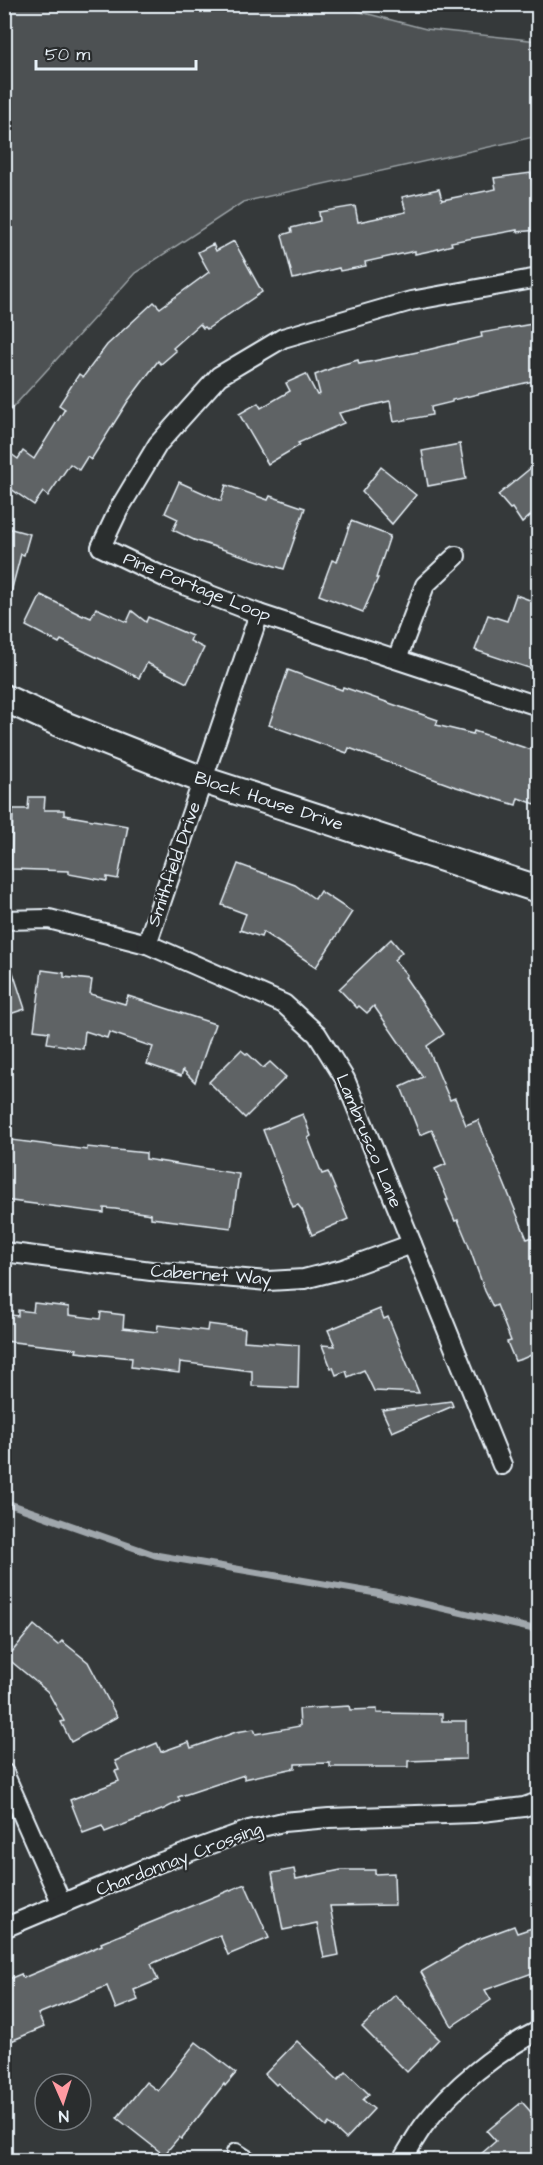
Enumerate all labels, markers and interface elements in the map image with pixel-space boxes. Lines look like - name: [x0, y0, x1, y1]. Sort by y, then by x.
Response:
- scale bar: [36, 33, 196, 71]
- text: 50 m: [45, 42, 90, 67]
- street label: Pine Portage Loop: [119, 546, 275, 629]
- street label: Block House Drive: [191, 765, 347, 837]
- street label: Smithfield Drive: [141, 798, 207, 930]
- street label: Lambrusco Lane: [330, 1070, 409, 1212]
- street label: Cabernet Way: [150, 1258, 272, 1293]
- street label: Chardonnay Crossing: [92, 1816, 266, 1903]
- north arrow: [33, 2072, 93, 2132]
- text: N: [58, 2105, 69, 2127]

